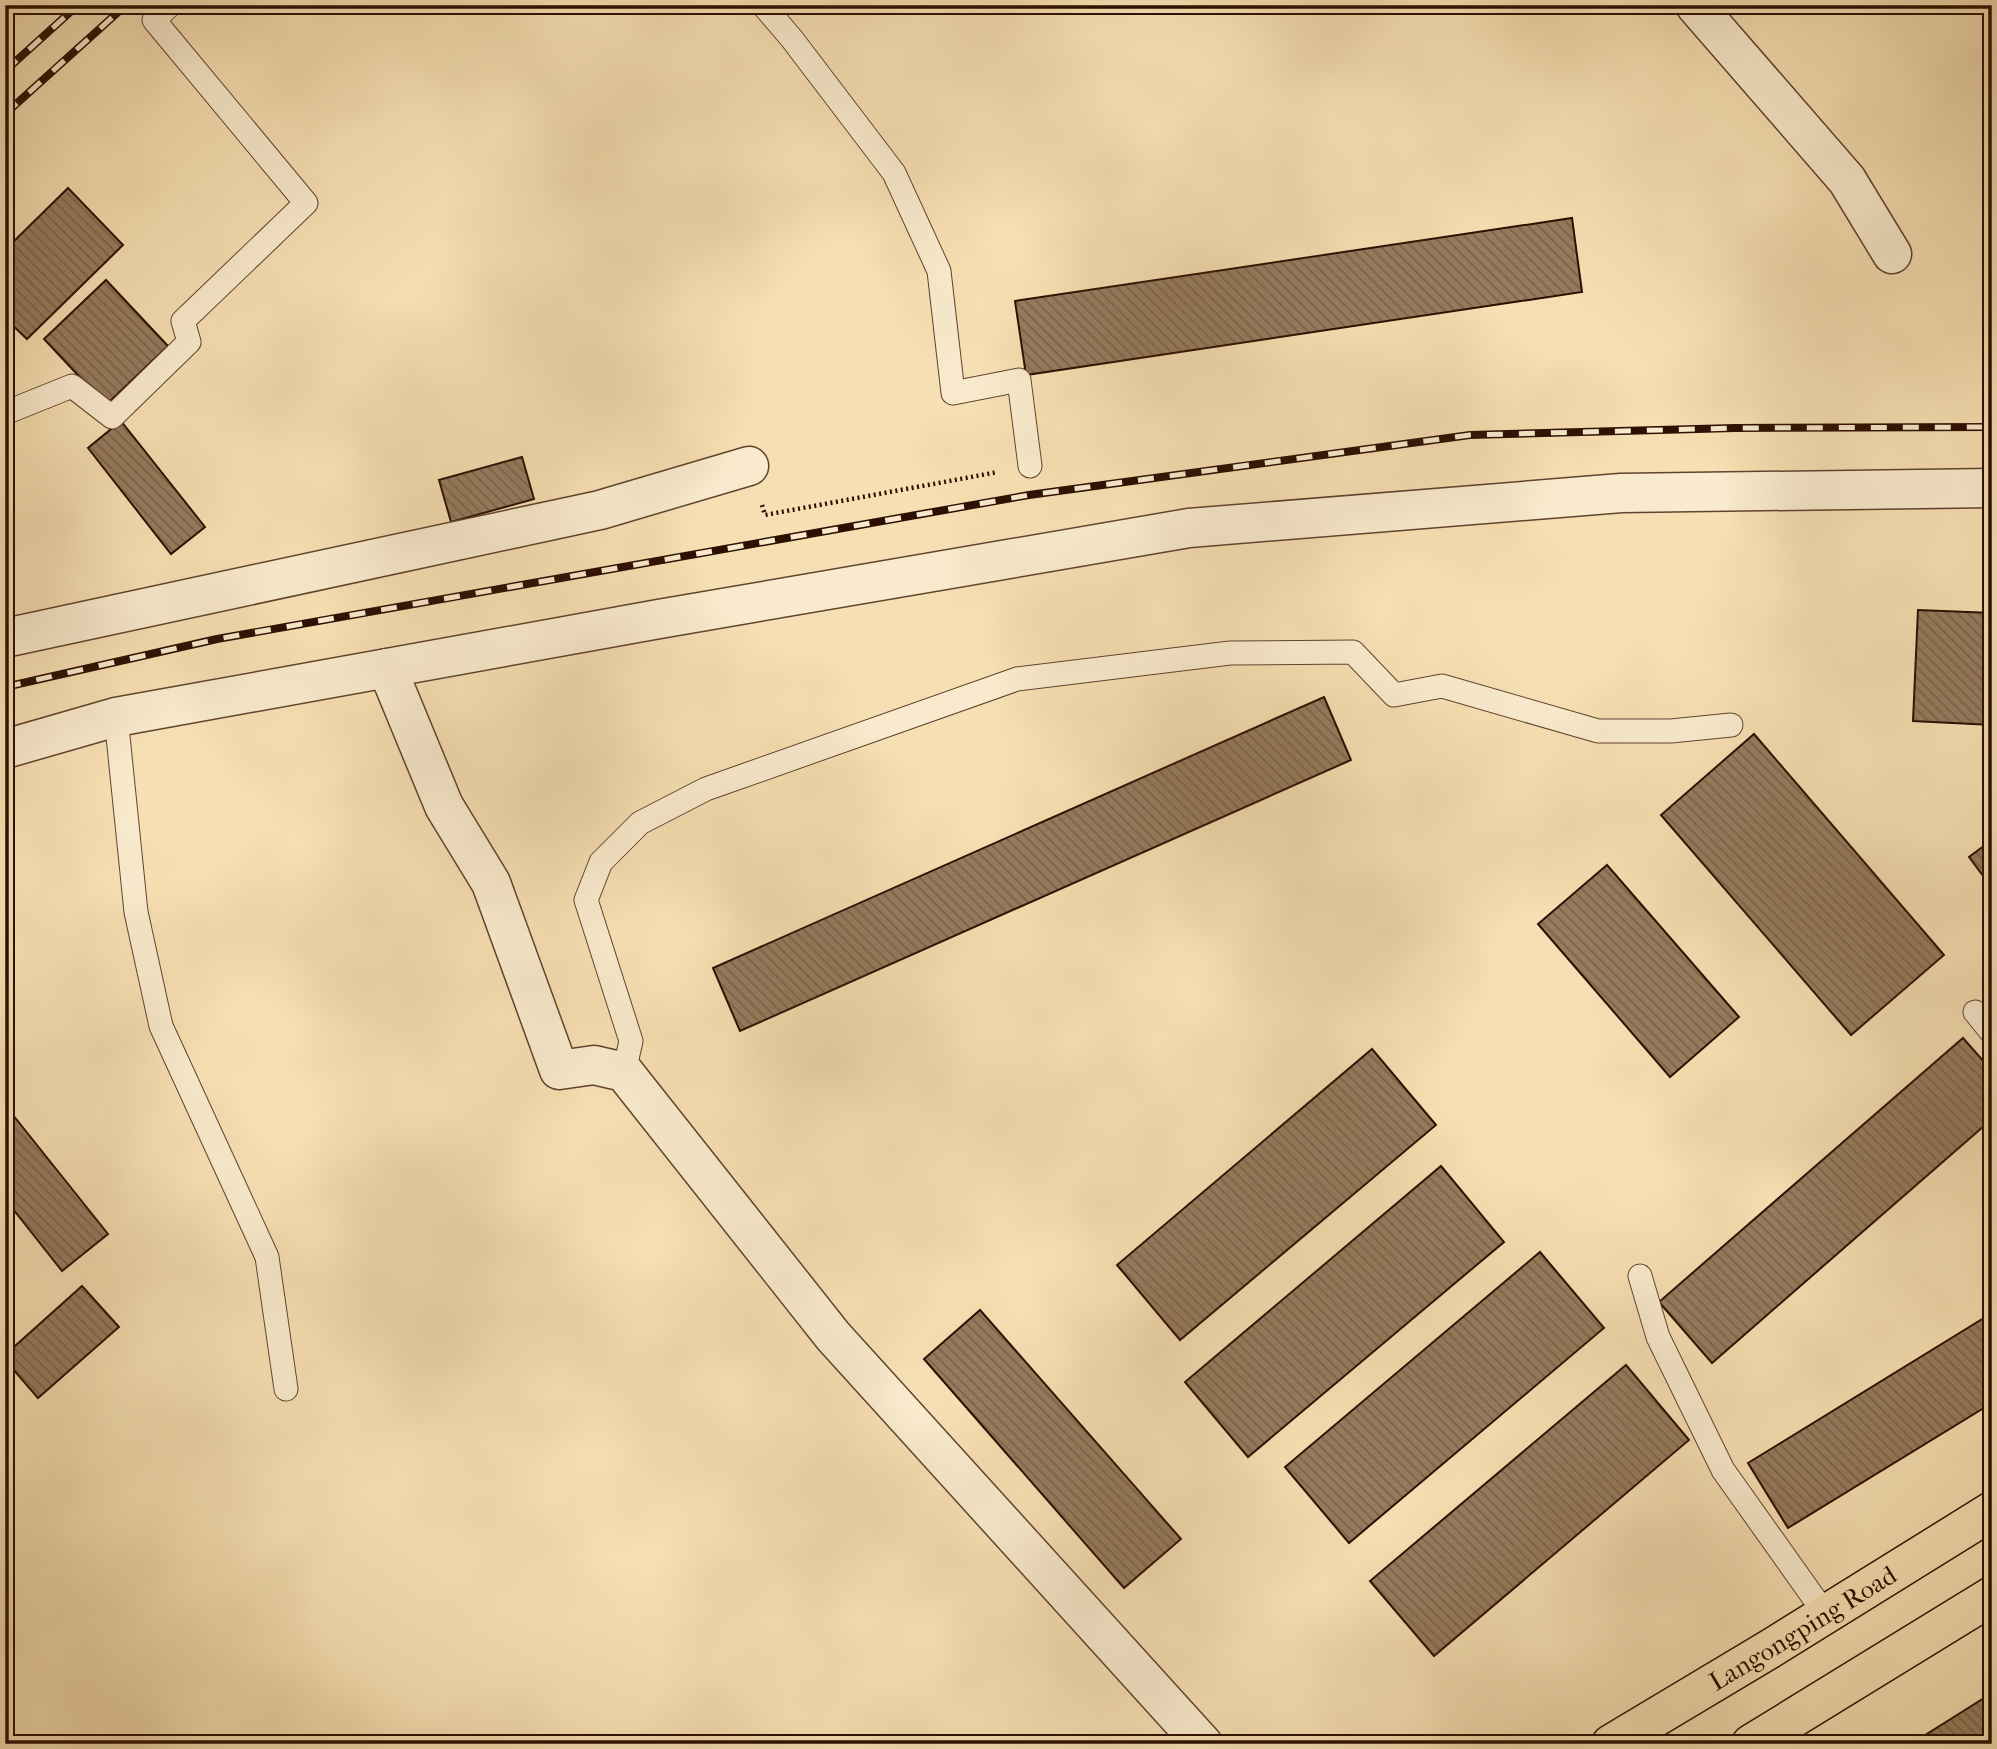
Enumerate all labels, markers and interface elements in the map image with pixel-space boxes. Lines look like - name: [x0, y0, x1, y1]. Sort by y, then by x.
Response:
- street label: Langongping Road: [1703, 1558, 1903, 1697]

